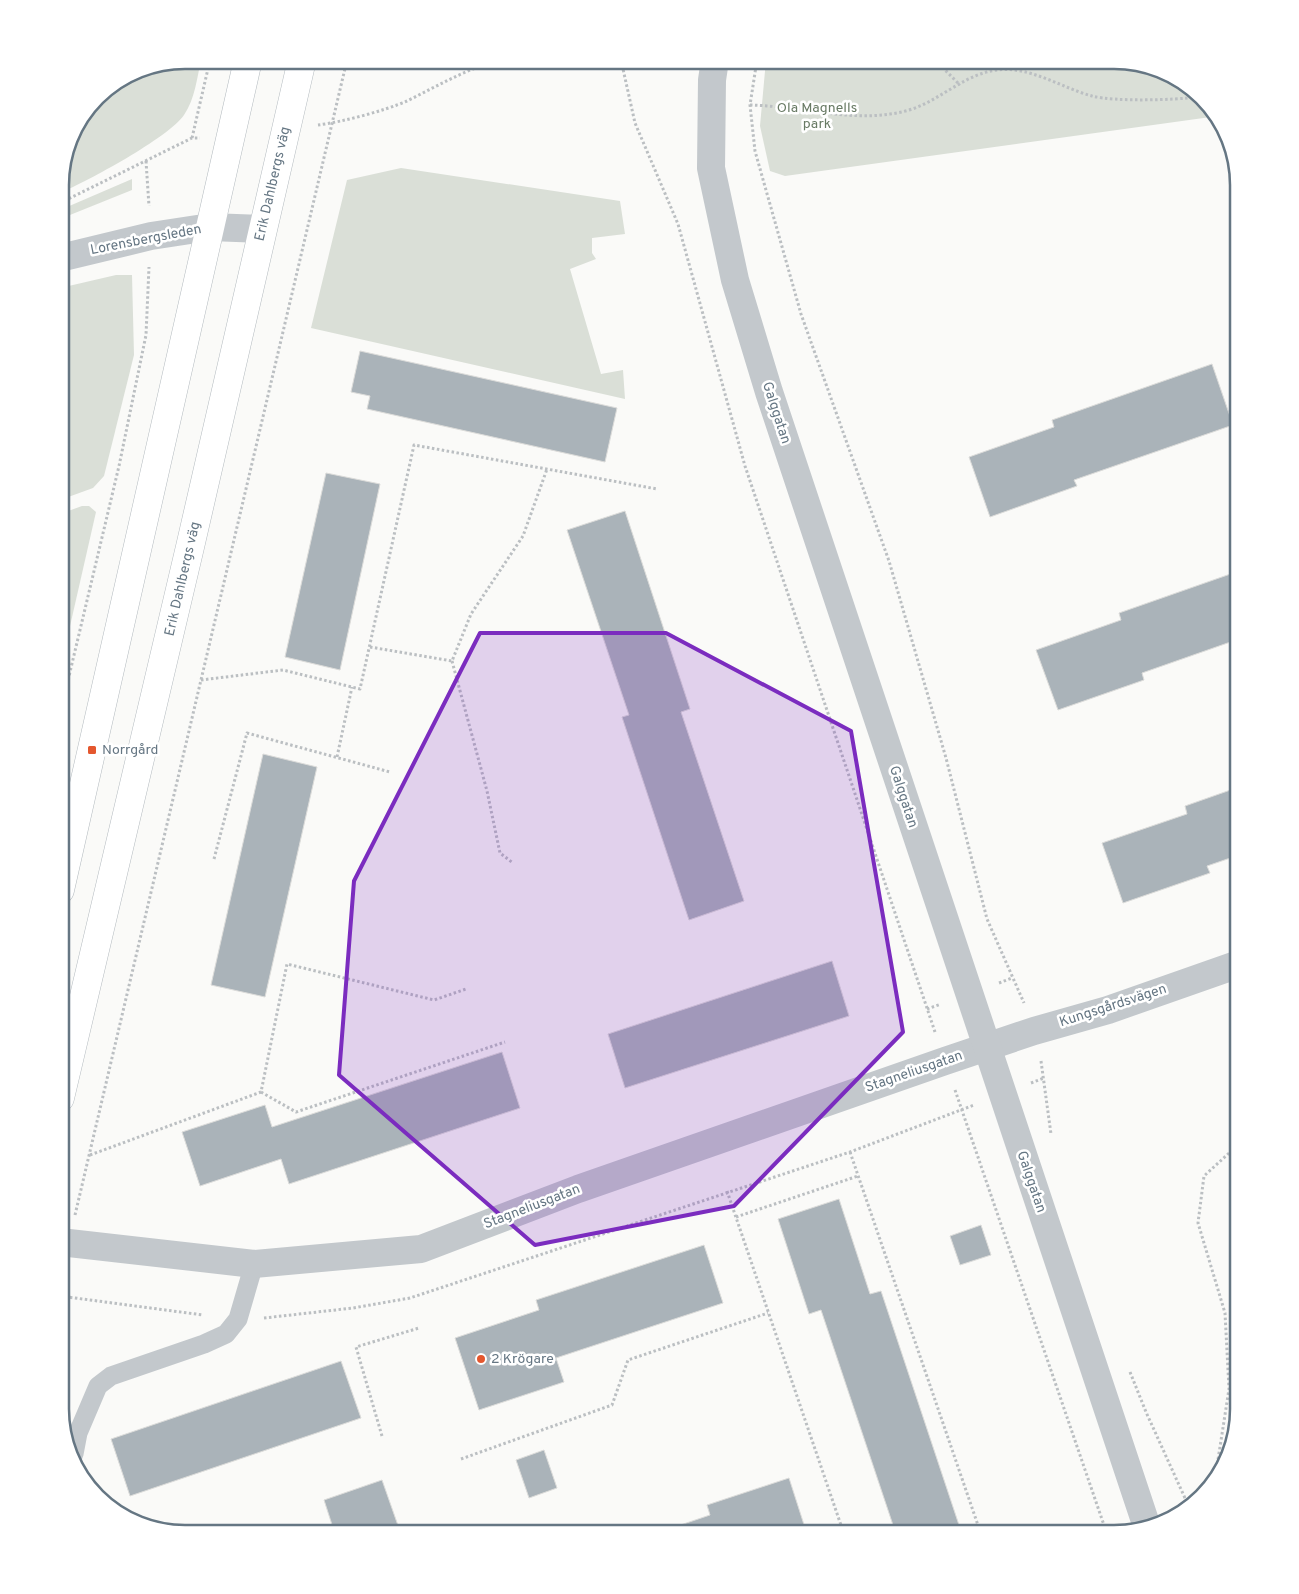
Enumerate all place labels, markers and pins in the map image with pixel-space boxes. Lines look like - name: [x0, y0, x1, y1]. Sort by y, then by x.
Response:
- place label: Norrgård: [102, 742, 158, 759]
- marker: Norrgård: [86, 744, 98, 756]
- place label: 2 Krögare: [491, 1351, 554, 1368]
- marker: 2 Krögare: [475, 1353, 487, 1365]

